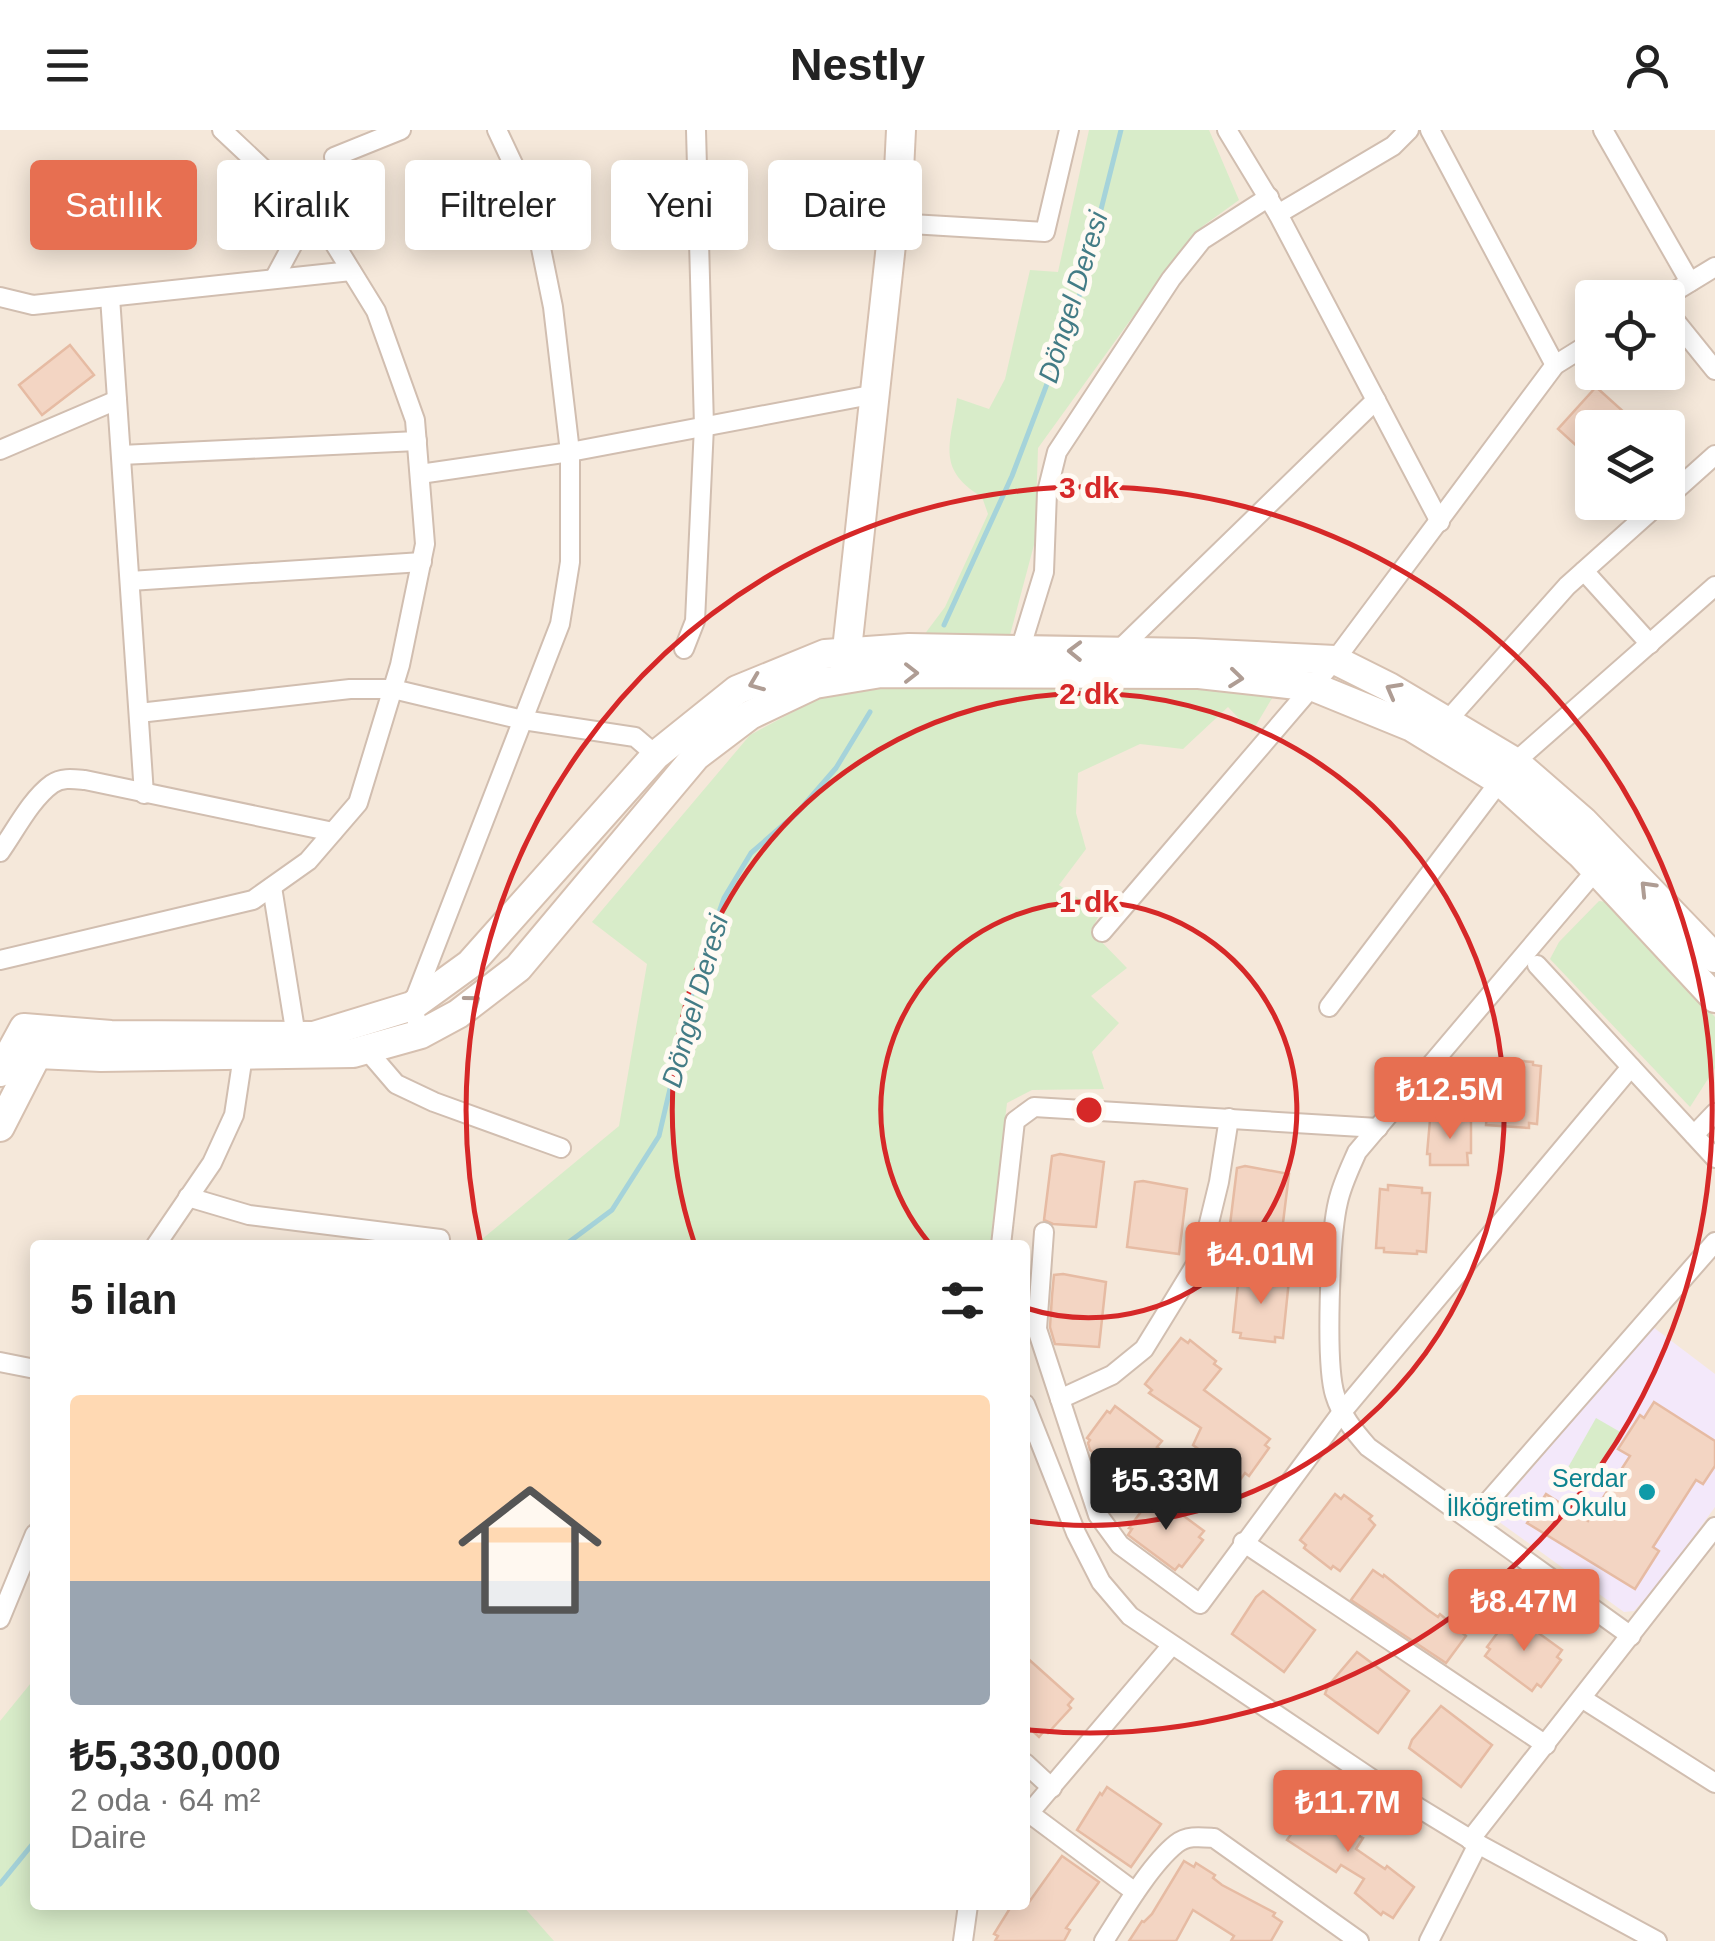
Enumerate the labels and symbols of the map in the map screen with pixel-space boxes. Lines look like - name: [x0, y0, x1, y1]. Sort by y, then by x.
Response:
- water label: Döngel Deresi: [1032, 207, 1114, 386]
- text: 3 dk: [1059, 471, 1119, 504]
- one-way arrow: [1067, 640, 1083, 661]
- one-way arrow: [904, 662, 920, 684]
- one-way arrow: [1228, 667, 1244, 689]
- one-way arrow: [748, 671, 766, 691]
- text: 2 dk: [1059, 677, 1119, 710]
- one-way arrow: [1386, 682, 1404, 702]
- one-way arrow: [1641, 881, 1659, 900]
- text: 1 dk: [1059, 885, 1119, 918]
- water label: Döngel Deresi: [656, 911, 735, 1091]
- one-way arrow: [462, 997, 480, 1014]
- pin: ₺12.5M: [1369, 1057, 1531, 1142]
- centre of rings: [1071, 1092, 1107, 1128]
- pin: ₺4.01M: [1180, 1222, 1342, 1307]
- pin: ₺5.33M: [1085, 1448, 1247, 1533]
- place label: Serdar İlköğretim Okulu: [1446, 1464, 1627, 1521]
- marker: Serdar İlköğretim Okulu: [1636, 1481, 1658, 1503]
- pin: ₺8.47M: [1443, 1569, 1605, 1654]
- pin: ₺11.7M: [1267, 1770, 1429, 1855]

